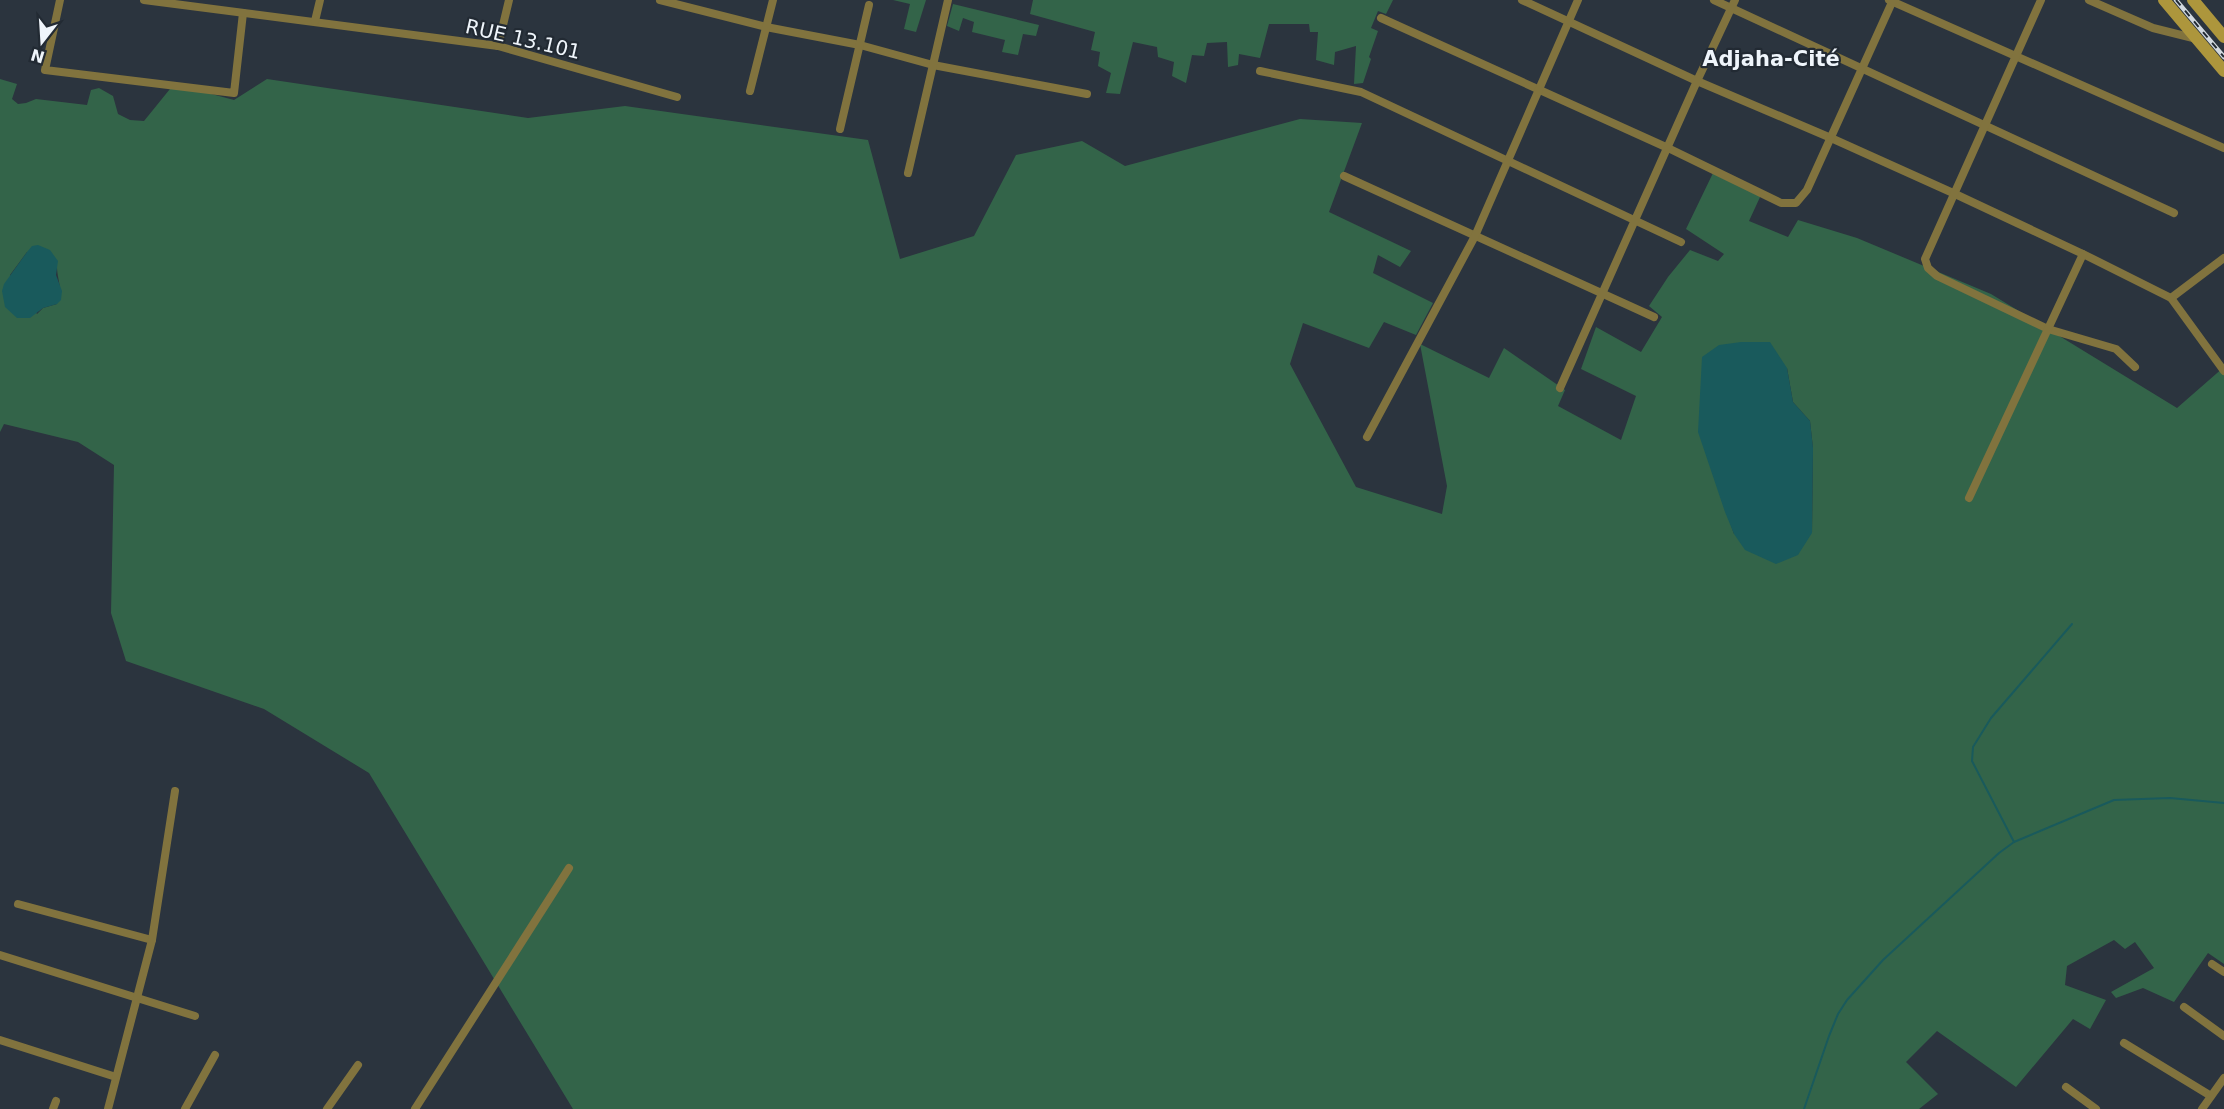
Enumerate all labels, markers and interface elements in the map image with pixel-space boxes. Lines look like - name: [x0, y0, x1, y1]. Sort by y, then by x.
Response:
- north arrow: [12, 12, 72, 72]
- street label: RUE 13.101: [463, 14, 583, 64]
- text: N: [29, 45, 47, 67]
- district label: Adjaha-Cité: [1702, 47, 1840, 71]

